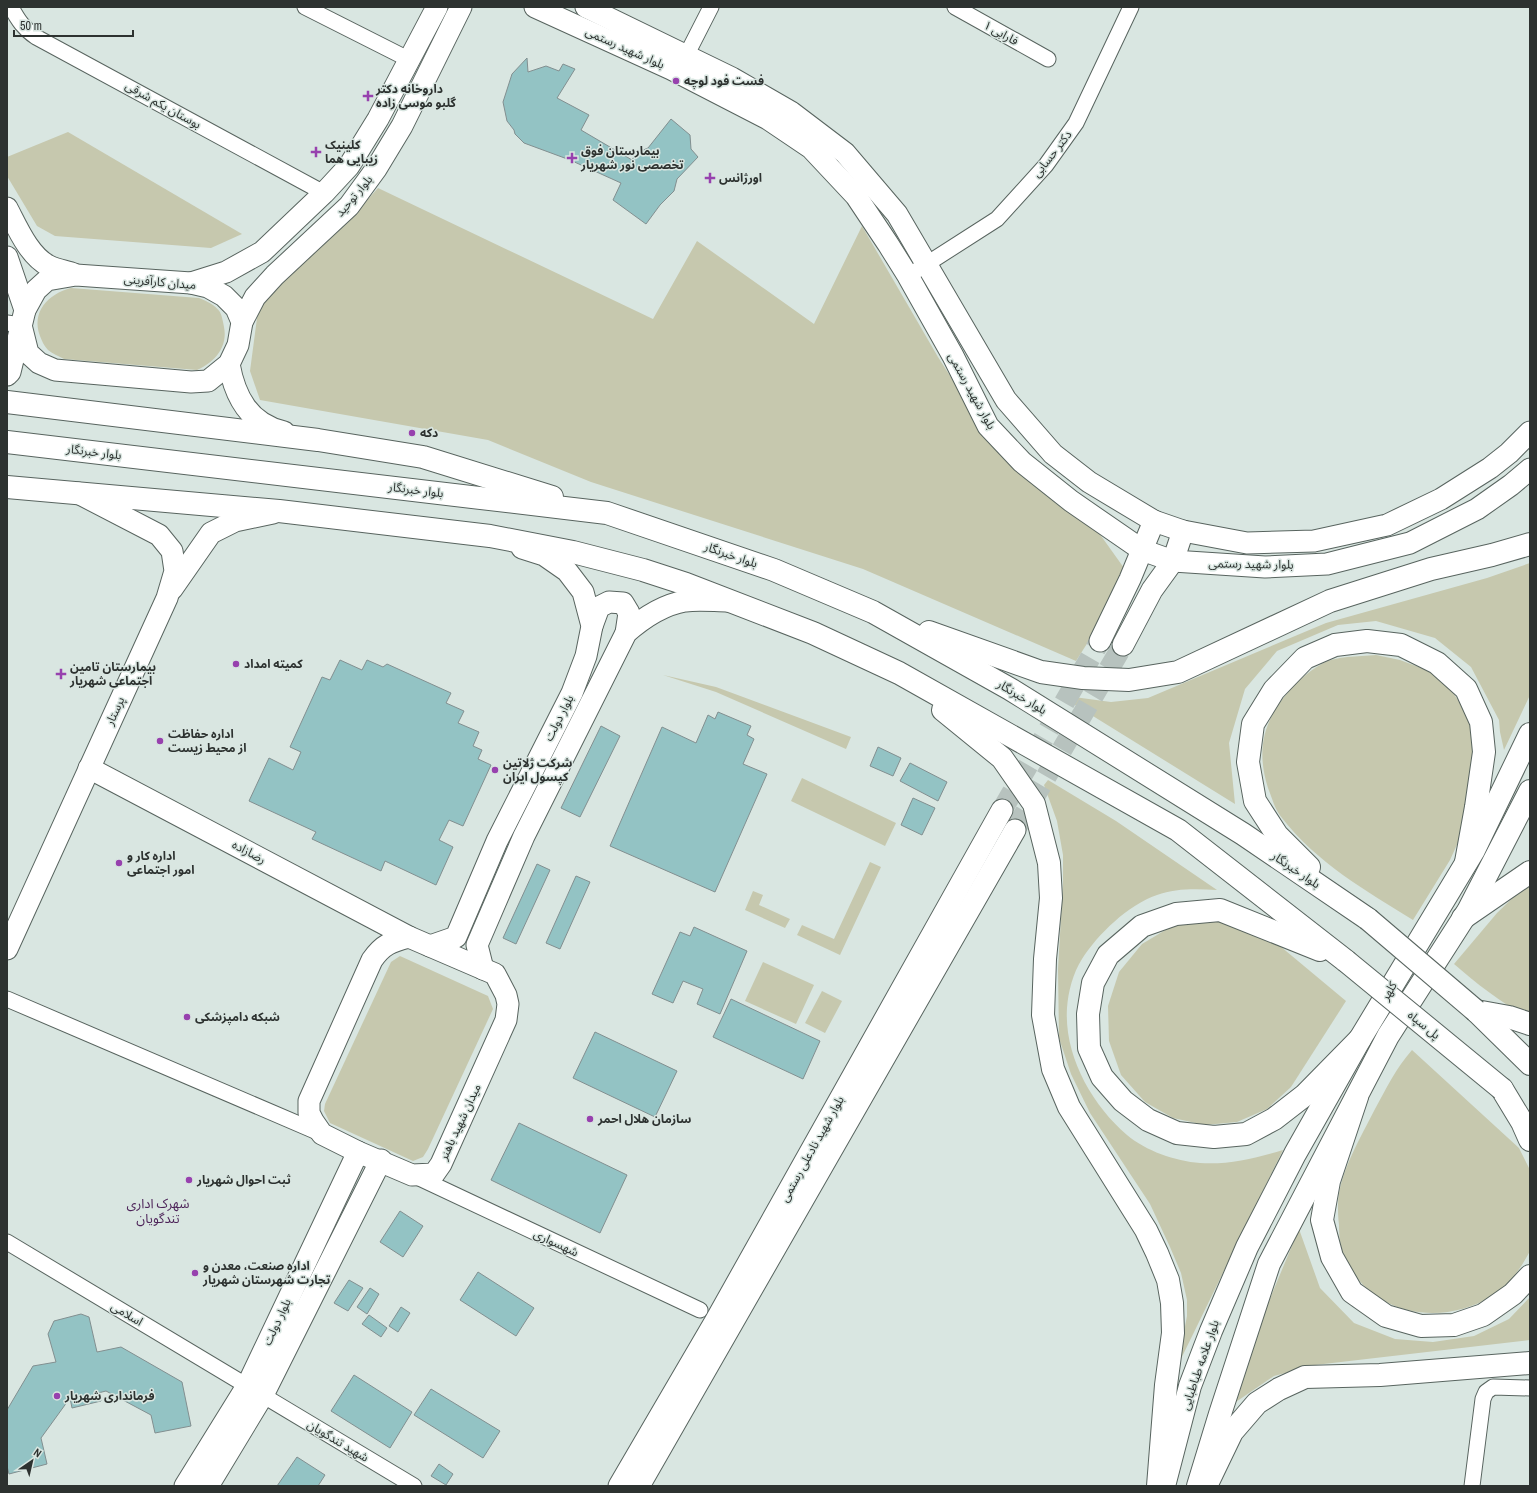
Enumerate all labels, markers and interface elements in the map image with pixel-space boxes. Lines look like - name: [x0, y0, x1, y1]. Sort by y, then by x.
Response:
- scale bar: [14, 12, 133, 38]
- street label: فارابی ۱: [981, 17, 1021, 49]
- text: 50 m: [20, 18, 42, 34]
- street label: بلوار شهید رستمی: [583, 23, 667, 73]
- place label: فست فود لوچه: [684, 73, 764, 90]
- marker: فست فود لوچه: [671, 76, 681, 86]
- street label: بوستان یکم شرقی: [122, 78, 204, 133]
- place label: داروخانه دکتر گلبو موسی زاده: [375, 81, 457, 111]
- marker: داروخانه دکتر گلبو موسی زاده: [363, 91, 373, 101]
- street label: دکتر حسابی: [1029, 127, 1076, 181]
- place label: کلینیک زیبایی هما: [325, 137, 378, 167]
- place label: بیمارستان فوق تخصصی نور شهریار: [580, 143, 684, 173]
- marker: کلینیک زیبایی هما: [310, 146, 322, 158]
- marker: بیمارستان فوق تخصصی نور شهریار: [566, 152, 578, 164]
- place label: اورژانس: [719, 170, 762, 186]
- street label: بلوار توحید: [332, 172, 376, 220]
- marker: اورژانس: [704, 172, 716, 184]
- street label: میدان کارآفرینی: [123, 271, 197, 293]
- street label: بلوار شهید رستمی: [944, 350, 1000, 432]
- place label: دکه: [420, 425, 438, 441]
- marker: دکه: [407, 428, 417, 438]
- street label: بلوار خبرنگار: [65, 441, 122, 463]
- street label: بلوار خبرنگار: [387, 479, 444, 501]
- street label: بلوار خبرنگار: [701, 538, 760, 572]
- street label: بلوار شهید رستمی: [1208, 555, 1294, 573]
- place label: کمیته امداد: [244, 656, 303, 672]
- place label: بیمارستان تامین اجتماعی شهریار: [69, 659, 156, 689]
- marker: کمیته امداد: [231, 659, 241, 669]
- marker: بیمارستان تامین اجتماعی شهریار: [55, 668, 67, 680]
- street label: بلوار خبرنگار: [993, 675, 1050, 718]
- street label: بلوار دولت: [541, 692, 577, 744]
- street label: پرستار: [101, 694, 128, 729]
- place label: اداره حفاظت از محیط زیست: [168, 726, 247, 756]
- marker: اداره حفاظت از محیط زیست: [155, 736, 165, 746]
- place label: شرکت ژلاتین کپسول ایران: [503, 755, 572, 786]
- marker: شرکت ژلاتین کپسول ایران: [490, 765, 500, 775]
- street label: رضازاده: [229, 837, 269, 867]
- street label: بلوار خبرنگار: [1268, 847, 1323, 892]
- place label: اداره کار و امور اجتماعی: [127, 848, 195, 878]
- marker: اداره کار و امور اجتماعی: [114, 858, 124, 868]
- street label: کلهر: [1377, 978, 1401, 1004]
- street label: پل سپاه: [1404, 1007, 1444, 1043]
- place label: شبکه دامپزشکی: [195, 1009, 280, 1026]
- marker: شبکه دامپزشکی: [182, 1012, 192, 1022]
- street label: میدان شهید باهنر: [435, 1081, 485, 1164]
- street label: بلوار شهید نادعلی رستمی: [776, 1093, 848, 1205]
- place label: سازمان هلال احمر: [597, 1111, 691, 1127]
- marker: سازمان هلال احمر: [585, 1114, 595, 1124]
- place label: ثبت احوال شهریار: [196, 1172, 291, 1188]
- marker: ثبت احوال شهریار: [184, 1175, 194, 1185]
- district label: شهرک اداری تندگویان: [127, 1195, 189, 1227]
- street label: شهسواری: [531, 1226, 581, 1260]
- place label: اداره صنعت، معدن و تجارت شهرستان شهریار: [202, 1258, 331, 1288]
- marker: اداره صنعت، معدن و تجارت شهرستان شهریار: [190, 1268, 200, 1278]
- street label: بلوار دولت: [259, 1296, 295, 1348]
- street label: اسلامی: [108, 1298, 146, 1330]
- street label: بلوار علامه طباطبایی: [1177, 1318, 1223, 1412]
- place label: فرمانداری شهریار: [64, 1388, 155, 1404]
- marker: فرمانداری شهریار: [52, 1391, 62, 1401]
- street label: شهید تندگویان: [304, 1416, 372, 1466]
- north arrow: [12, 1441, 52, 1481]
- text: N: [31, 1445, 44, 1460]

